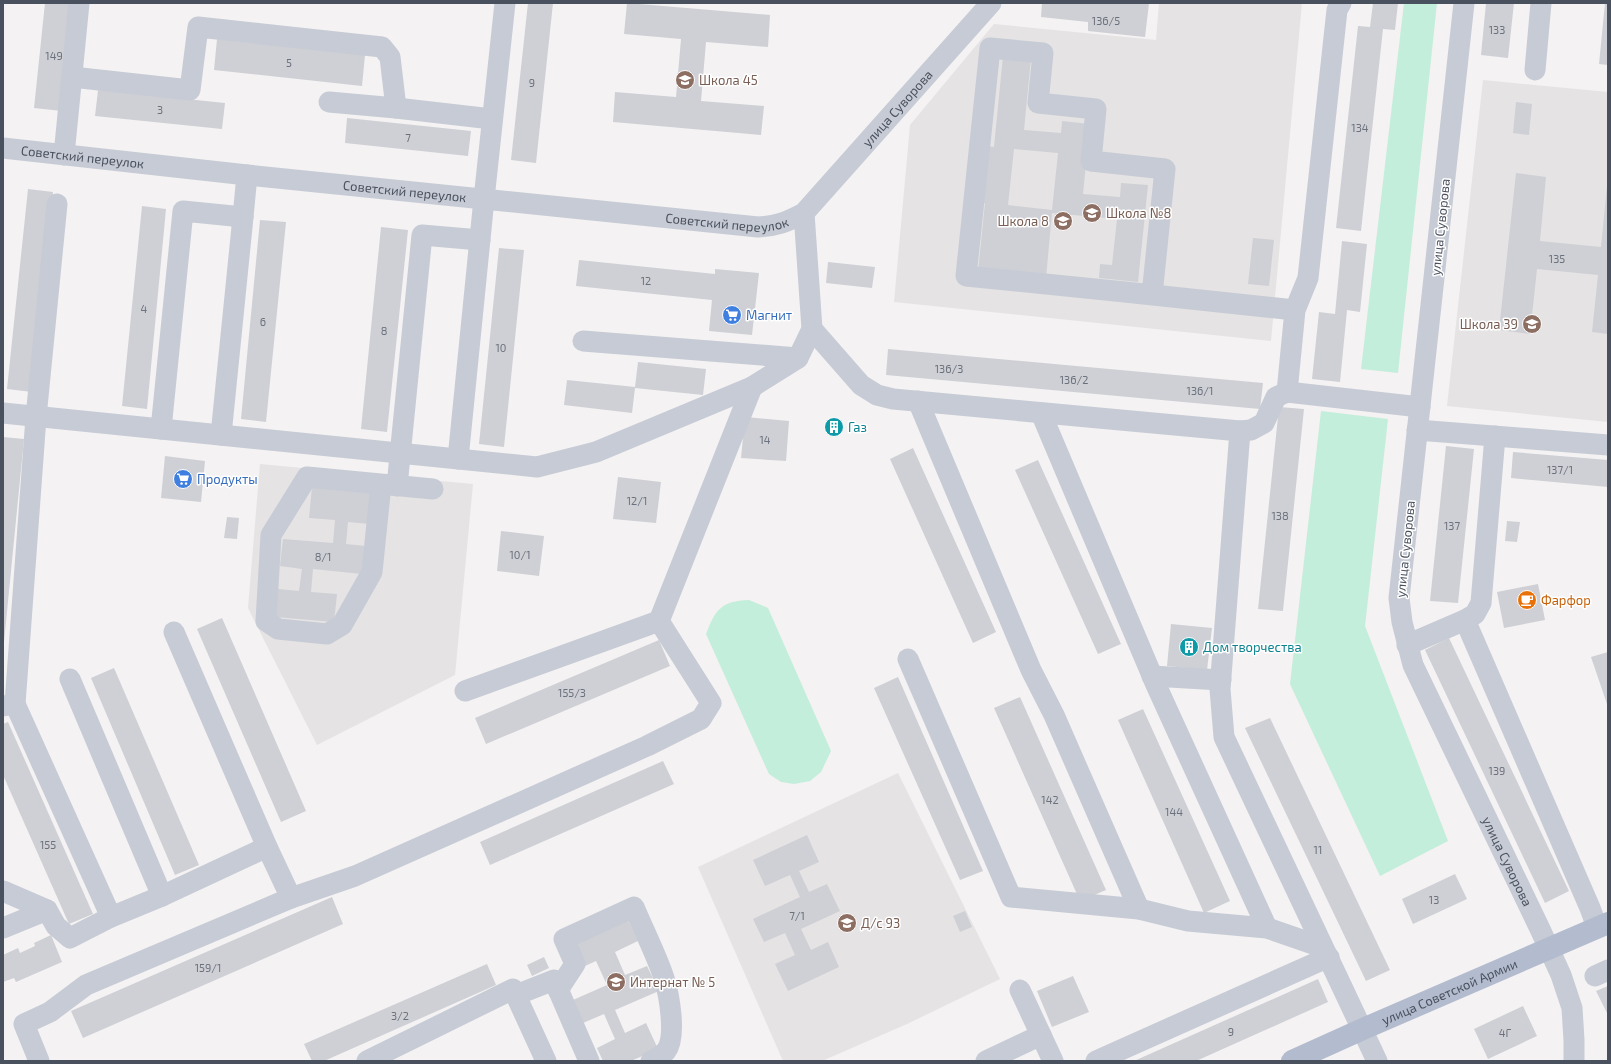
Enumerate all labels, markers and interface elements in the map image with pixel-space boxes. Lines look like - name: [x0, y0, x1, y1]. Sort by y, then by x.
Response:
- house number: 136/5: [1092, 14, 1120, 27]
- house number: 133: [1489, 23, 1505, 36]
- house number: 149: [45, 49, 63, 62]
- house number: 5: [286, 56, 292, 69]
- street label: улица Суворова: [859, 66, 936, 150]
- school or university icon: Школа 45: [674, 69, 696, 91]
- place label: Школа 45: [699, 72, 758, 88]
- house number: 9: [529, 76, 535, 89]
- house number: 3: [157, 103, 163, 116]
- house number: 134: [1351, 121, 1369, 134]
- house number: 7: [405, 131, 411, 144]
- street label: Советский переулок: [20, 142, 145, 172]
- street label: Советский переулок: [342, 177, 467, 205]
- street label: улица Суворова: [1427, 178, 1453, 276]
- school or university icon: Школа №8: [1081, 202, 1103, 224]
- place label: Школа №8: [1106, 205, 1171, 221]
- street label: Советский переулок: [665, 210, 791, 235]
- school or university icon: Школа 8: [1052, 210, 1074, 232]
- place label: Школа 8: [997, 213, 1049, 229]
- house number: 135: [1549, 252, 1565, 265]
- house number: 12: [641, 274, 651, 287]
- house number: 4: [141, 302, 148, 315]
- supermarket icon: Магнит: [721, 304, 743, 326]
- place label: Магнит: [746, 307, 793, 323]
- school or university icon: Школа 39: [1521, 313, 1543, 335]
- house number: 6: [260, 315, 266, 328]
- place label: Школа 39: [1460, 316, 1518, 332]
- house number: 8: [381, 324, 387, 337]
- house number: 10: [495, 341, 507, 354]
- house number: 136/3: [935, 362, 963, 375]
- house number: 136/2: [1060, 373, 1088, 386]
- house number: 136/1: [1187, 384, 1213, 397]
- building icon: Газ: [823, 416, 845, 438]
- place label: Газ: [848, 419, 867, 435]
- house number: 14: [759, 433, 771, 446]
- house number: 137/1: [1547, 463, 1573, 476]
- supermarket icon: Продукты: [172, 468, 194, 490]
- place label: Продукты: [197, 471, 258, 487]
- house number: 12/1: [627, 494, 647, 507]
- street label: улица Суворова: [1392, 500, 1418, 598]
- house number: 138: [1271, 509, 1289, 522]
- house number: 137: [1444, 519, 1460, 532]
- house number: 10/1: [509, 548, 531, 561]
- house number: 8/1: [315, 550, 331, 563]
- cafe icon: Фарфор: [1516, 589, 1538, 611]
- place label: Фарфор: [1541, 592, 1591, 608]
- building icon: Дом творчества: [1178, 636, 1200, 658]
- place label: Дом творчества: [1203, 639, 1302, 655]
- house number: 155/3: [558, 686, 586, 699]
- house number: 139: [1489, 764, 1505, 777]
- house number: 142: [1041, 793, 1059, 806]
- house number: 144: [1165, 805, 1183, 818]
- street label: улица Суворова: [1479, 814, 1536, 909]
- house number: 155: [40, 838, 56, 851]
- house number: 11: [1314, 843, 1322, 856]
- house number: 13: [1429, 893, 1439, 906]
- house number: 7/1: [789, 909, 805, 922]
- school or university icon: Д/с 93: [836, 912, 858, 934]
- place label: Д/с 93: [861, 915, 900, 931]
- street label: улица Советской Армии: [1379, 955, 1520, 1028]
- house number: 159/1: [195, 961, 221, 974]
- school or university icon: Интернат № 5: [605, 971, 627, 993]
- place label: Интернат № 5: [630, 974, 715, 990]
- house number: 3/2: [391, 1009, 409, 1022]
- house number: 9: [1228, 1025, 1234, 1038]
- house number: 4Г: [1499, 1026, 1512, 1039]

